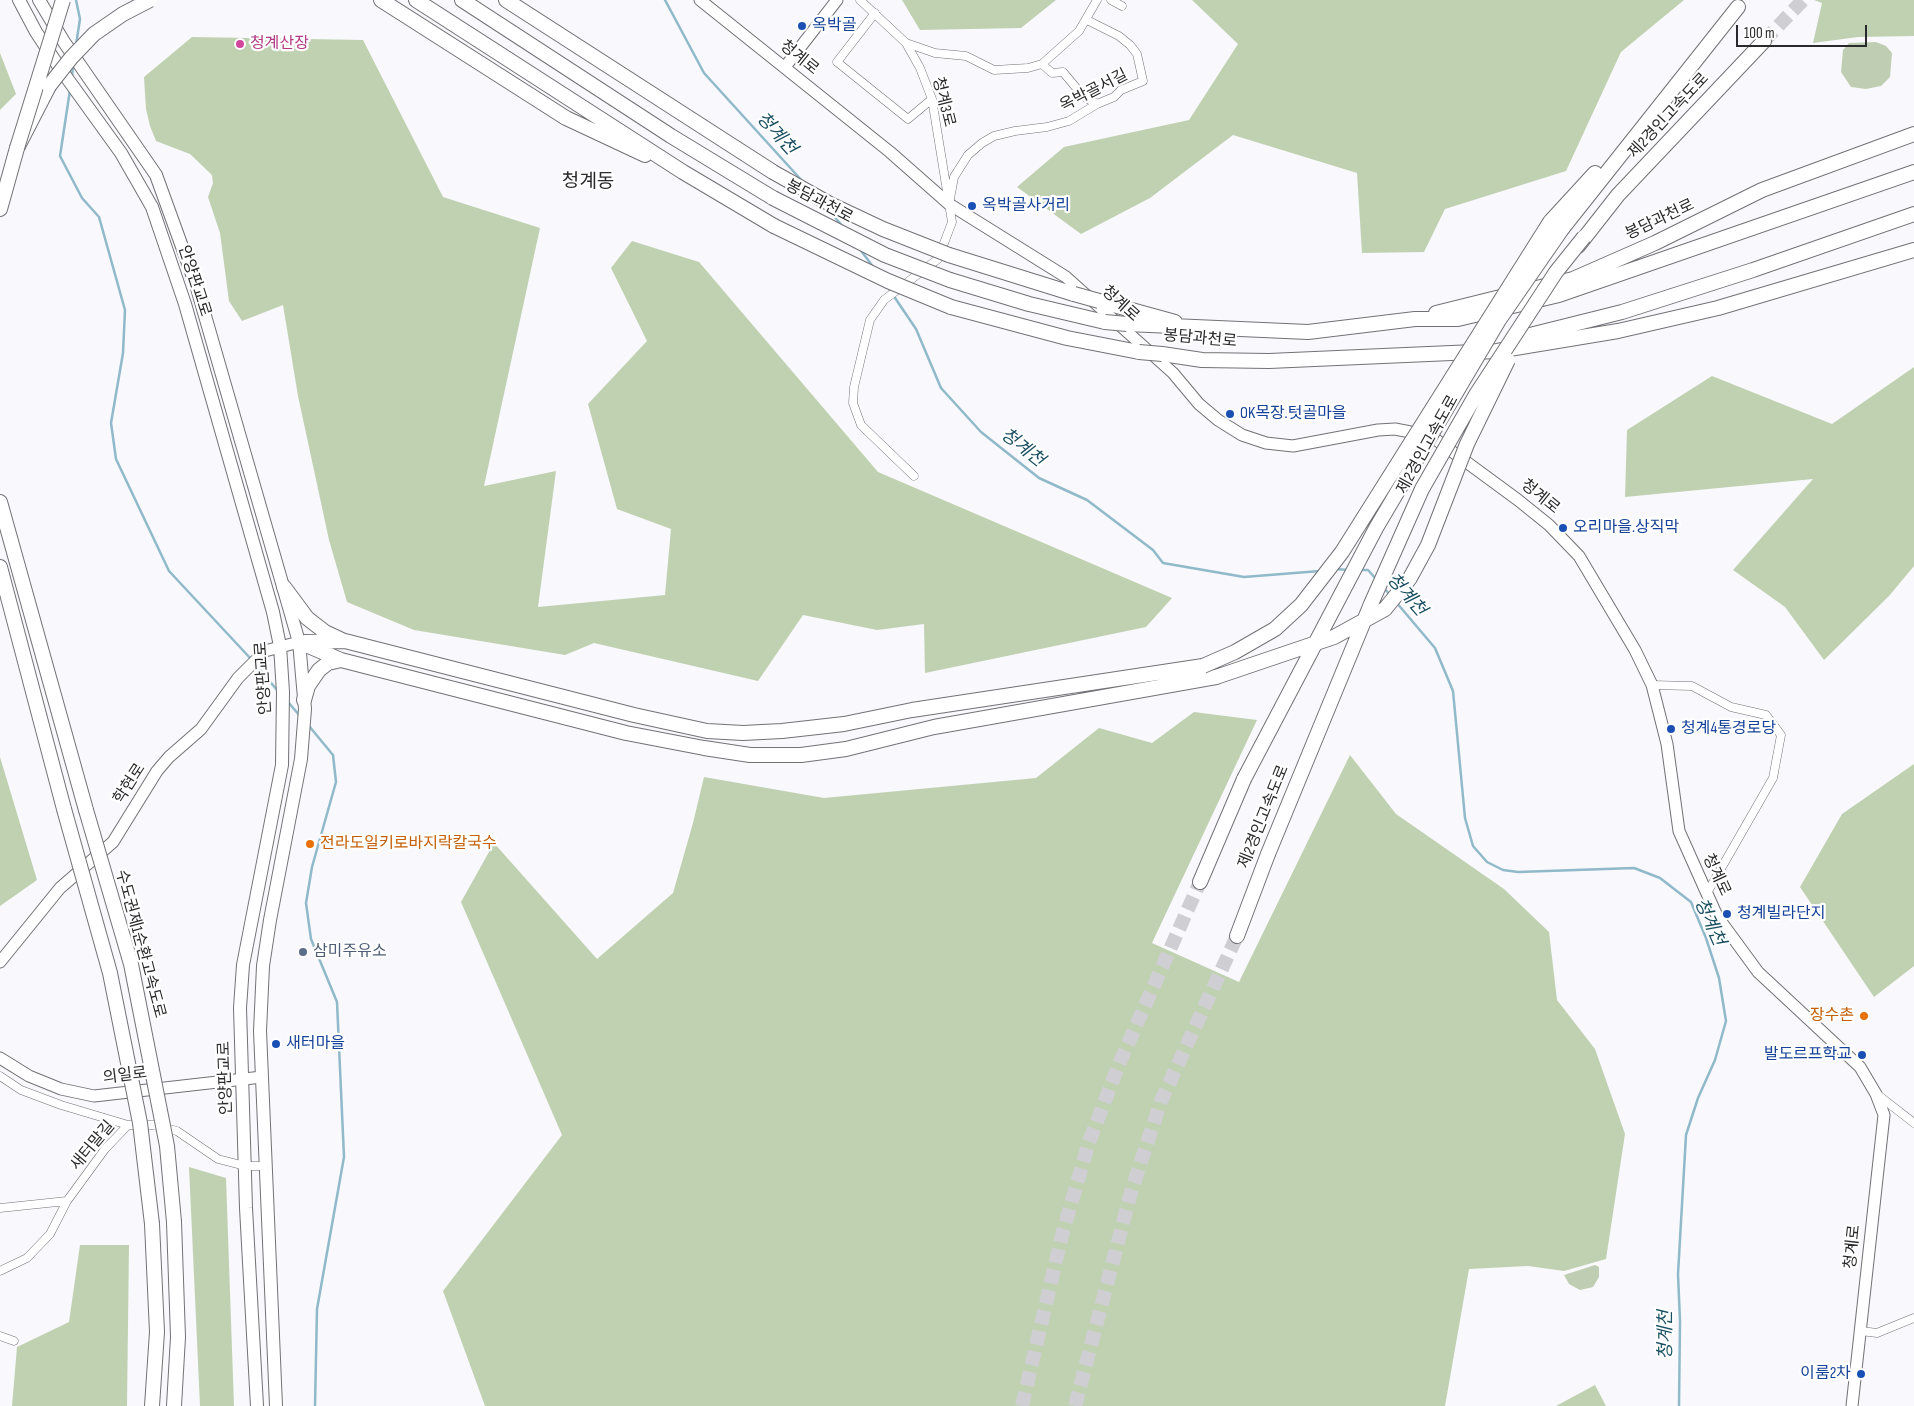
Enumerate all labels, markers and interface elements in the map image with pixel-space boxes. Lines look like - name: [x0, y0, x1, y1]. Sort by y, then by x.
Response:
- scale bar: [1739, 15, 1870, 47]
- place label: 옥박골: [812, 16, 856, 36]
- marker: 옥박골: [796, 20, 808, 32]
- text: 100 m: [1744, 24, 1775, 43]
- place label: 청계산장: [250, 34, 309, 54]
- street label: 청계로: [776, 37, 822, 79]
- marker: 청계산장: [234, 38, 246, 50]
- street label: 옥박골서길: [1057, 66, 1131, 116]
- street label: 제2경인고속도로: [1625, 69, 1713, 163]
- street label: 청계3로: [928, 75, 958, 129]
- water label: 청계천: [751, 108, 801, 160]
- district label: 청계동: [562, 171, 614, 193]
- street label: 봉담과천로: [782, 176, 856, 228]
- place label: 옥박골사거리: [982, 196, 1070, 216]
- street label: 봉담과천로: [1623, 196, 1697, 244]
- marker: 옥박골사거리: [966, 200, 978, 212]
- street label: 안양판교로: [173, 243, 215, 319]
- street label: 청계로: [1097, 282, 1143, 326]
- street label: 봉담과천로: [1163, 326, 1237, 352]
- street label: 제2경인고속도로: [1393, 392, 1463, 498]
- place label: OK목장.텃골마을: [1240, 404, 1347, 424]
- marker: OK목장.텃골마을: [1224, 408, 1236, 420]
- water label: 청계천: [996, 424, 1048, 472]
- street label: 청계로: [1517, 476, 1563, 518]
- place label: 오리마을.상직막: [1573, 518, 1679, 538]
- marker: 오리마을.상직막: [1557, 522, 1569, 534]
- water label: 청계천: [1382, 569, 1430, 621]
- street label: 안양판교로: [252, 641, 276, 715]
- place label: 청계4통경로당: [1681, 719, 1776, 739]
- marker: 청계4통경로당: [1665, 723, 1677, 735]
- street label: 학현로: [110, 760, 150, 808]
- street label: 제2경인고속도로: [1235, 763, 1293, 871]
- place label: 전라도일키로바지락칼국수: [320, 834, 497, 854]
- marker: 전라도일키로바지락칼국수: [304, 838, 316, 850]
- street label: 청계로: [1698, 851, 1734, 899]
- street label: 수도권제1순환고속도로: [111, 868, 169, 1020]
- water label: 청계천: [1689, 895, 1729, 949]
- place label: 청계빌라단지: [1737, 904, 1825, 924]
- marker: 청계빌라단지: [1721, 908, 1733, 920]
- place label: 삼미주유소: [313, 942, 387, 962]
- marker: 삼미주유소: [297, 946, 309, 958]
- place label: 장수촌: [1810, 1006, 1854, 1026]
- marker: 장수촌: [1858, 1010, 1870, 1022]
- place label: 새터마을: [286, 1034, 345, 1054]
- marker: 새터마을: [270, 1038, 282, 1050]
- street label: 안양판교로: [215, 1041, 237, 1115]
- place label: 발도르프학교: [1764, 1045, 1852, 1065]
- marker: 발도르프학교: [1856, 1049, 1868, 1061]
- street label: 의일로: [102, 1064, 148, 1088]
- street label: 새터말길: [67, 1117, 119, 1175]
- street label: 청계로: [1841, 1224, 1865, 1270]
- water label: 청계천: [1655, 1310, 1677, 1360]
- place label: 이룸2차: [1800, 1364, 1851, 1384]
- marker: 이룸2차: [1855, 1368, 1867, 1380]

